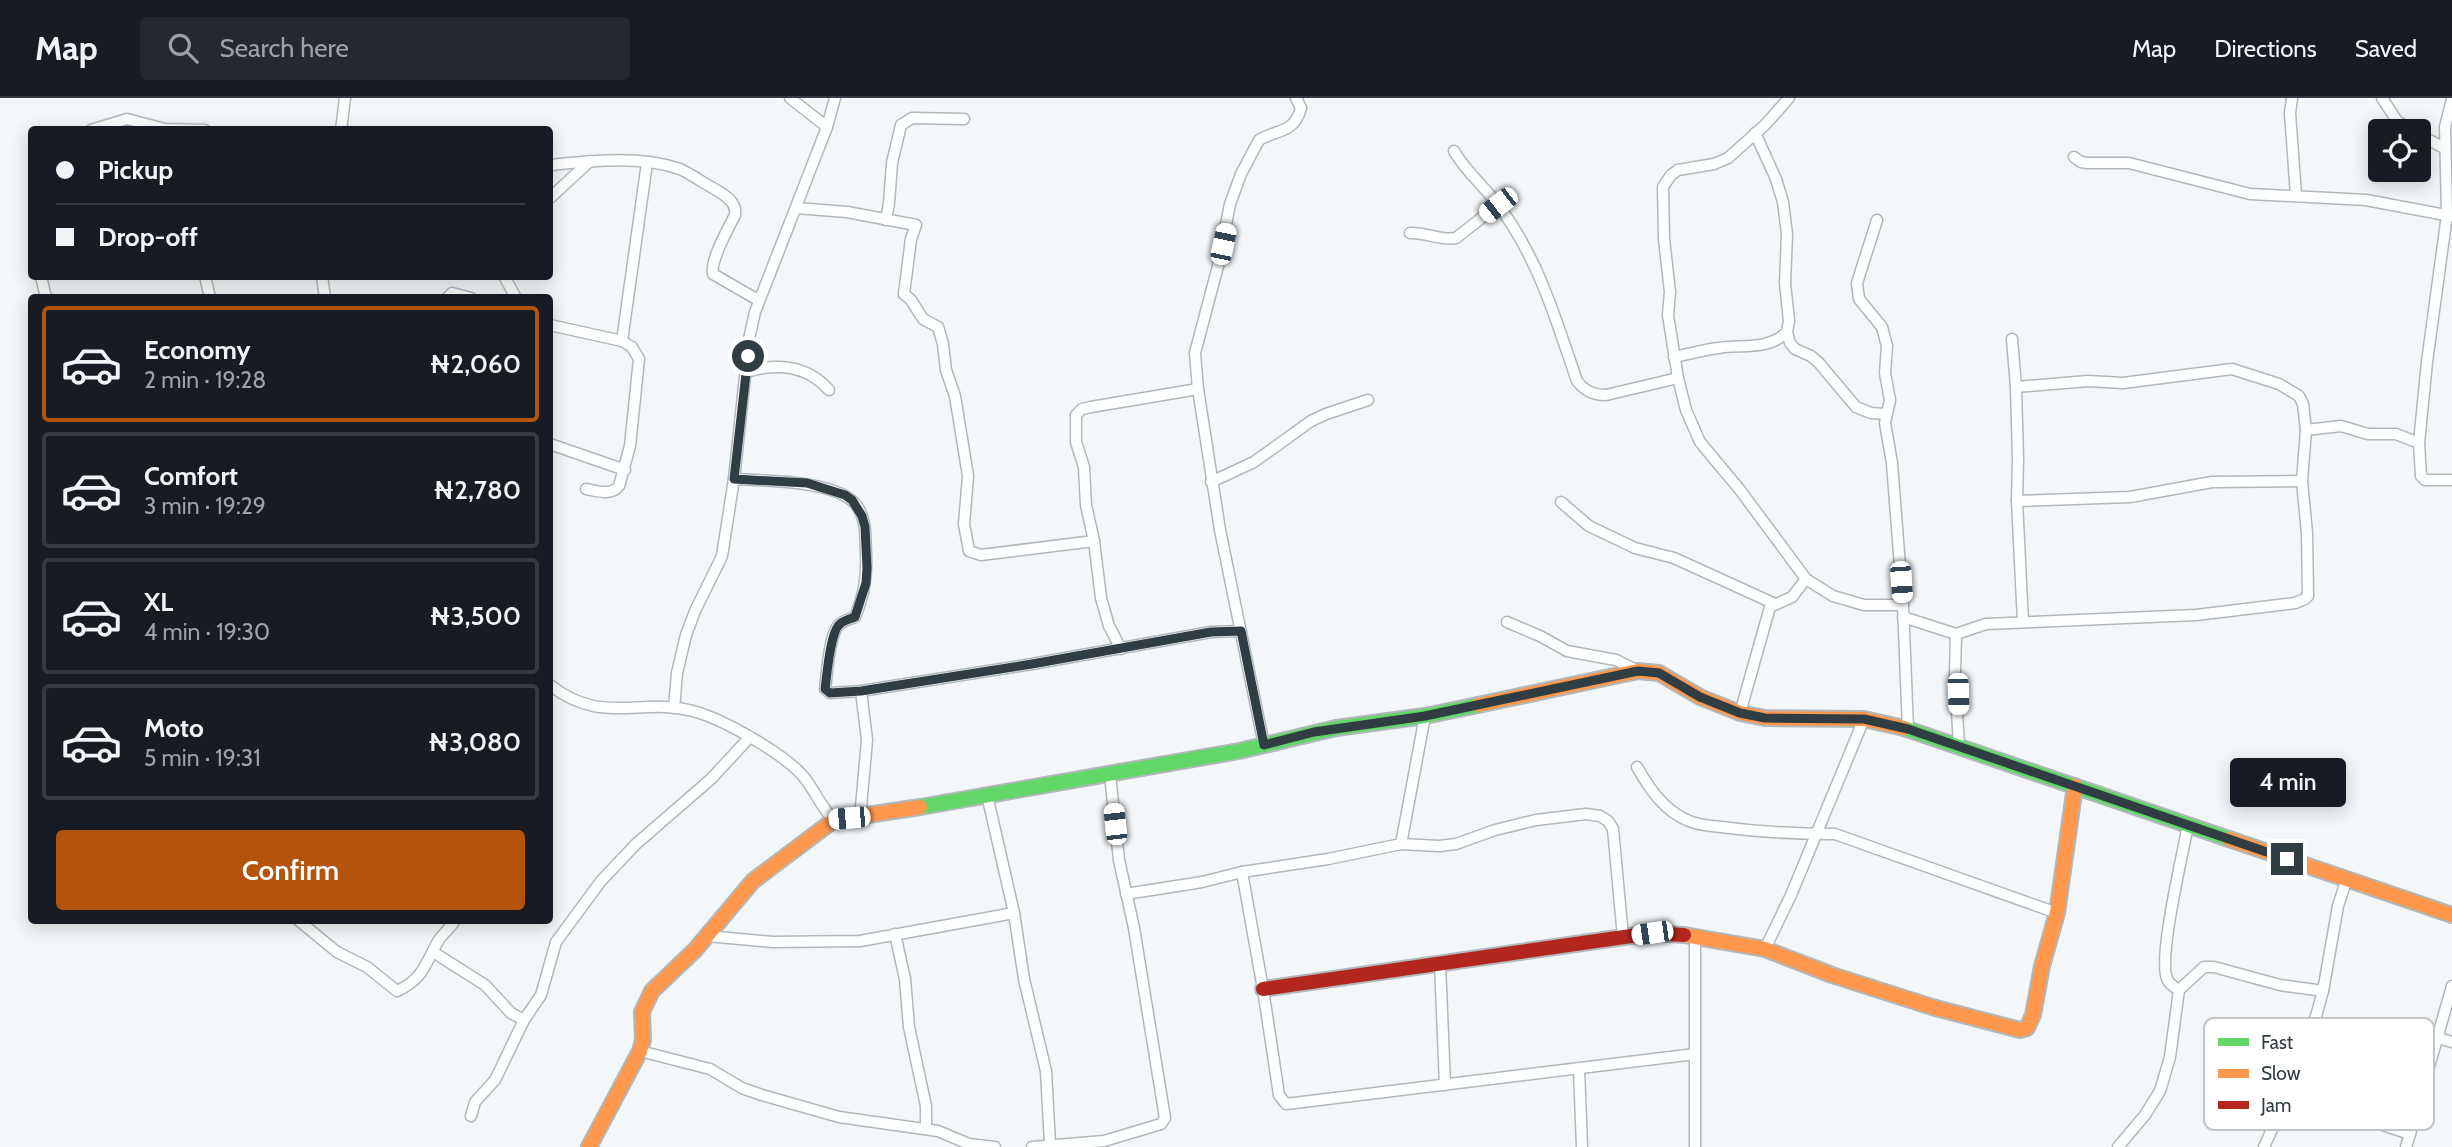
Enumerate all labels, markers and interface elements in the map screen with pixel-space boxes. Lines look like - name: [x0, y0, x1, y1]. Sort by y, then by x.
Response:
- search box: [140, 17, 630, 80]
- text: Map: [35, 28, 98, 68]
- icon: search: [164, 29, 202, 67]
- text: Search here: [220, 32, 349, 64]
- text: Map: [2132, 34, 2176, 63]
- text: Directions: [2214, 34, 2317, 63]
- text: Saved: [2355, 34, 2417, 63]
- map controls: [2368, 119, 2431, 182]
- button: locate: [2368, 119, 2431, 182]
- text: Pickup: [98, 154, 173, 186]
- car: [1475, 184, 1522, 226]
- text: Drop-off: [98, 221, 198, 253]
- car: [1209, 221, 1238, 267]
- icon: car: [60, 333, 123, 396]
- text: Economy: [144, 334, 250, 366]
- route start: [732, 340, 764, 372]
- text: ₦2,060: [429, 348, 521, 380]
- text: 2 min · 19:28: [144, 366, 266, 394]
- icon: car: [60, 459, 123, 522]
- text: Comfort: [144, 460, 238, 492]
- text: ₦2,780: [433, 474, 521, 506]
- text: 3 min · 19:29: [144, 492, 266, 520]
- car: [1890, 560, 1913, 604]
- icon: car: [60, 585, 123, 648]
- text: XL: [144, 586, 173, 618]
- text: ₦3,500: [430, 600, 521, 632]
- text: 4 min · 19:30: [144, 618, 270, 646]
- car: [1947, 673, 1970, 715]
- icon: car: [60, 711, 123, 774]
- text: Moto: [144, 712, 204, 744]
- text: ₦3,080: [428, 726, 521, 758]
- text: 5 min · 19:31: [144, 744, 261, 772]
- callout: 4 min: [2229, 758, 2345, 806]
- text: 4 min: [2259, 768, 2317, 796]
- car: [1103, 802, 1128, 846]
- car: [828, 806, 871, 830]
- button: Confirm: [56, 830, 525, 910]
- route end: [2271, 843, 2303, 875]
- car: [1630, 920, 1675, 946]
- legend: [2204, 1018, 2434, 1130]
- text: Fast: [2261, 1031, 2294, 1054]
- text: Slow: [2261, 1062, 2301, 1085]
- text: Jam: [2260, 1094, 2291, 1117]

